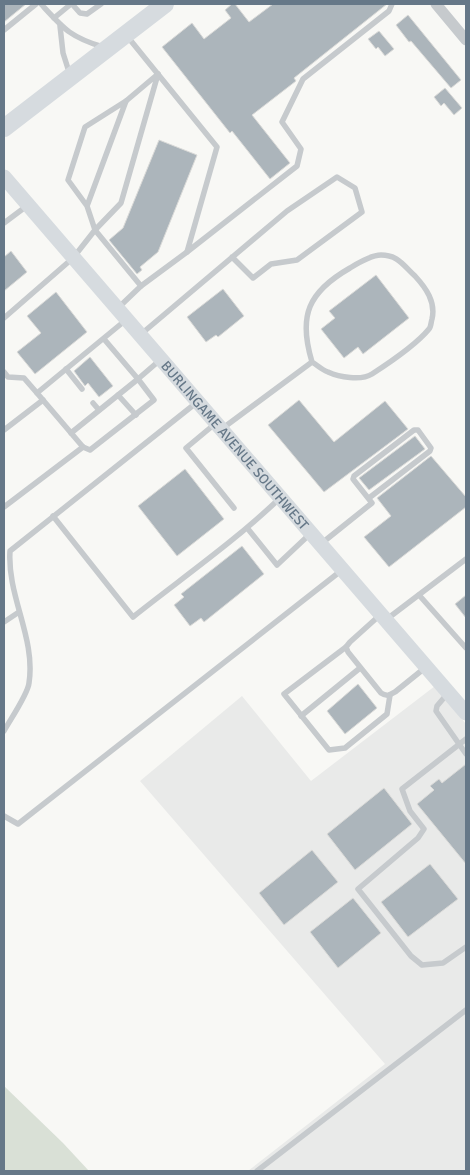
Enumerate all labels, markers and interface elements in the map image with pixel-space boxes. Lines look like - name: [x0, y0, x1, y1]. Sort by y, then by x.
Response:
- street label: BURLINGAME AVENUE SOUTHWEST: [157, 358, 312, 534]

